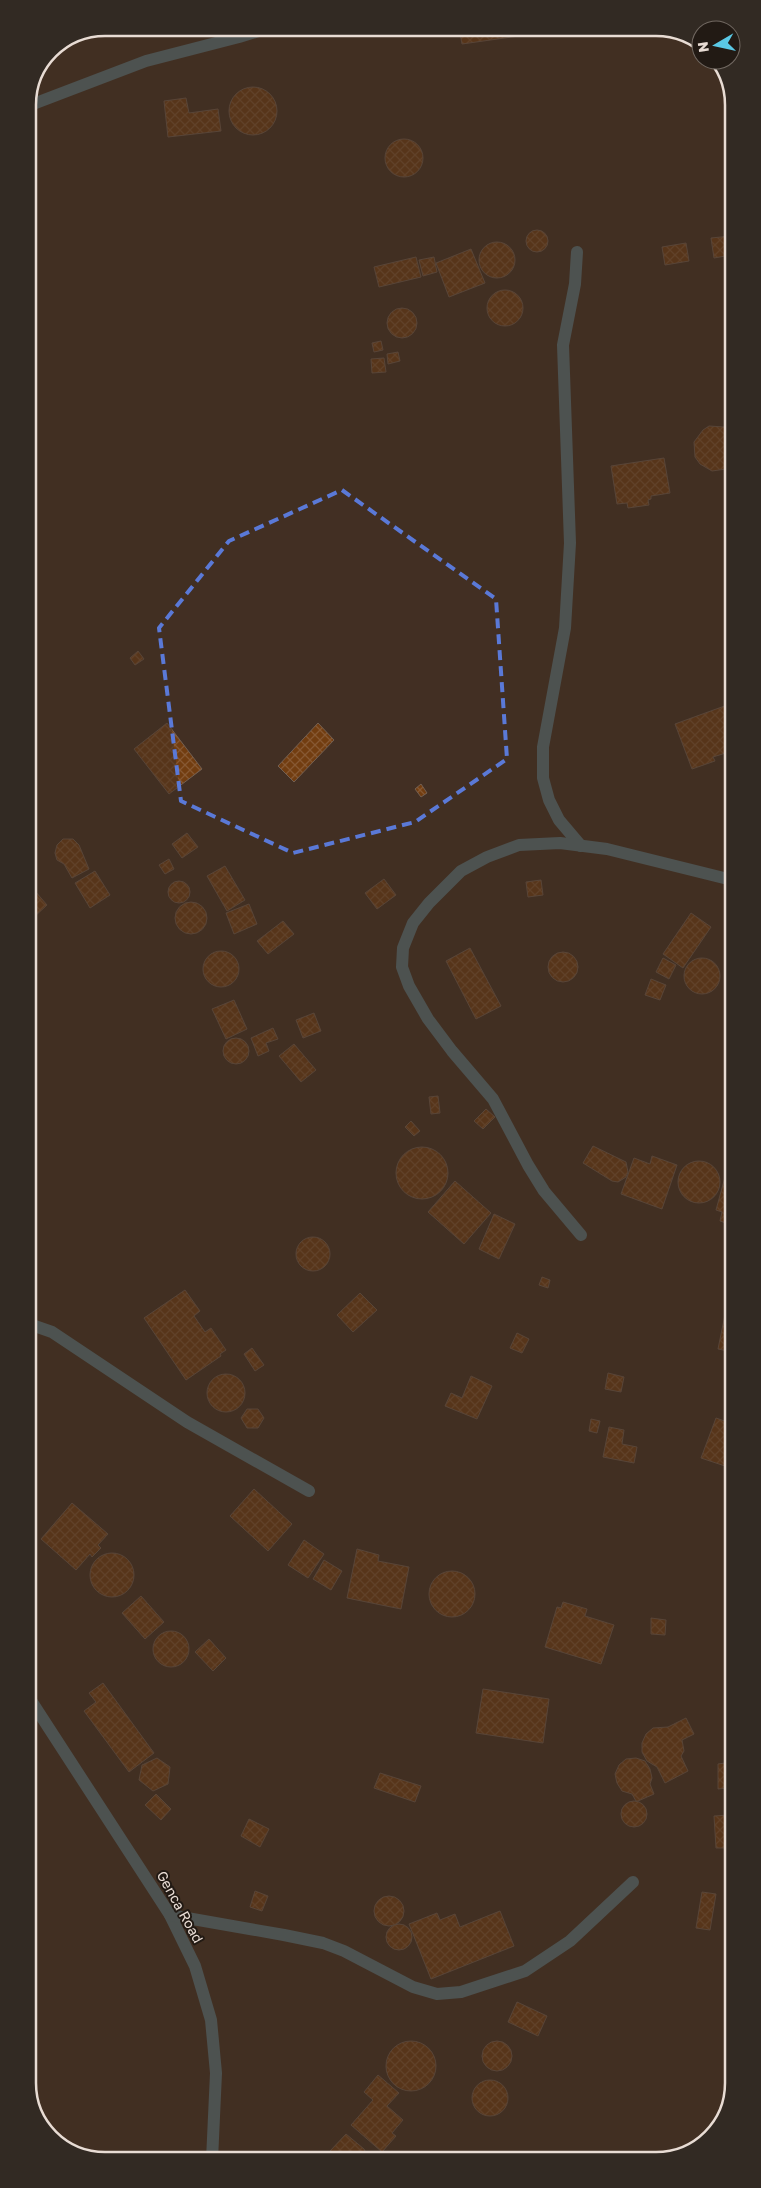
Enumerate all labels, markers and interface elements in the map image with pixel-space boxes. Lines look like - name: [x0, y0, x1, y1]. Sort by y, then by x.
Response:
- north arrow: [691, 20, 741, 70]
- text: N: [693, 41, 712, 54]
- street label: Genca Road: [154, 1868, 207, 1946]

